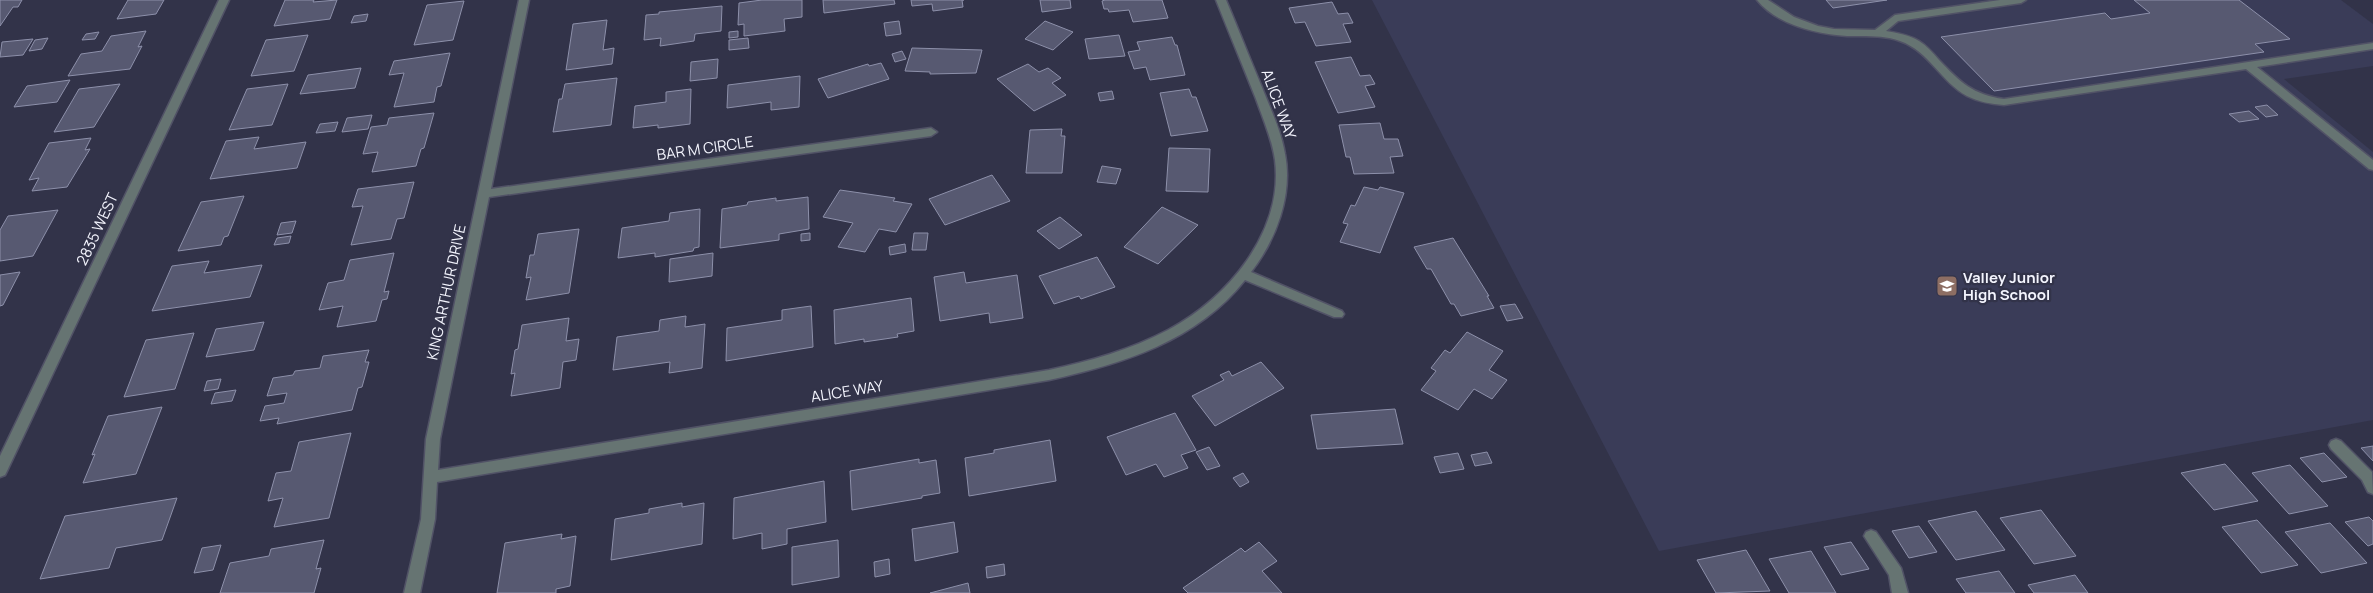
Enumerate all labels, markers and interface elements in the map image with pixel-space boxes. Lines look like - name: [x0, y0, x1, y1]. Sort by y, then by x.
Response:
- street label: ALICE WAY: [1257, 66, 1302, 142]
- street label: BAR M CIRCLE: [655, 131, 755, 165]
- street label: 2835 WEST: [71, 189, 123, 269]
- street label: KING ARTHUR DRIVE: [421, 222, 471, 362]
- place label: Valley Junior High School: [1963, 267, 2055, 305]
- school or university icon: Valley Junior High School: [1935, 274, 1959, 298]
- street label: ALICE WAY: [809, 375, 885, 407]

